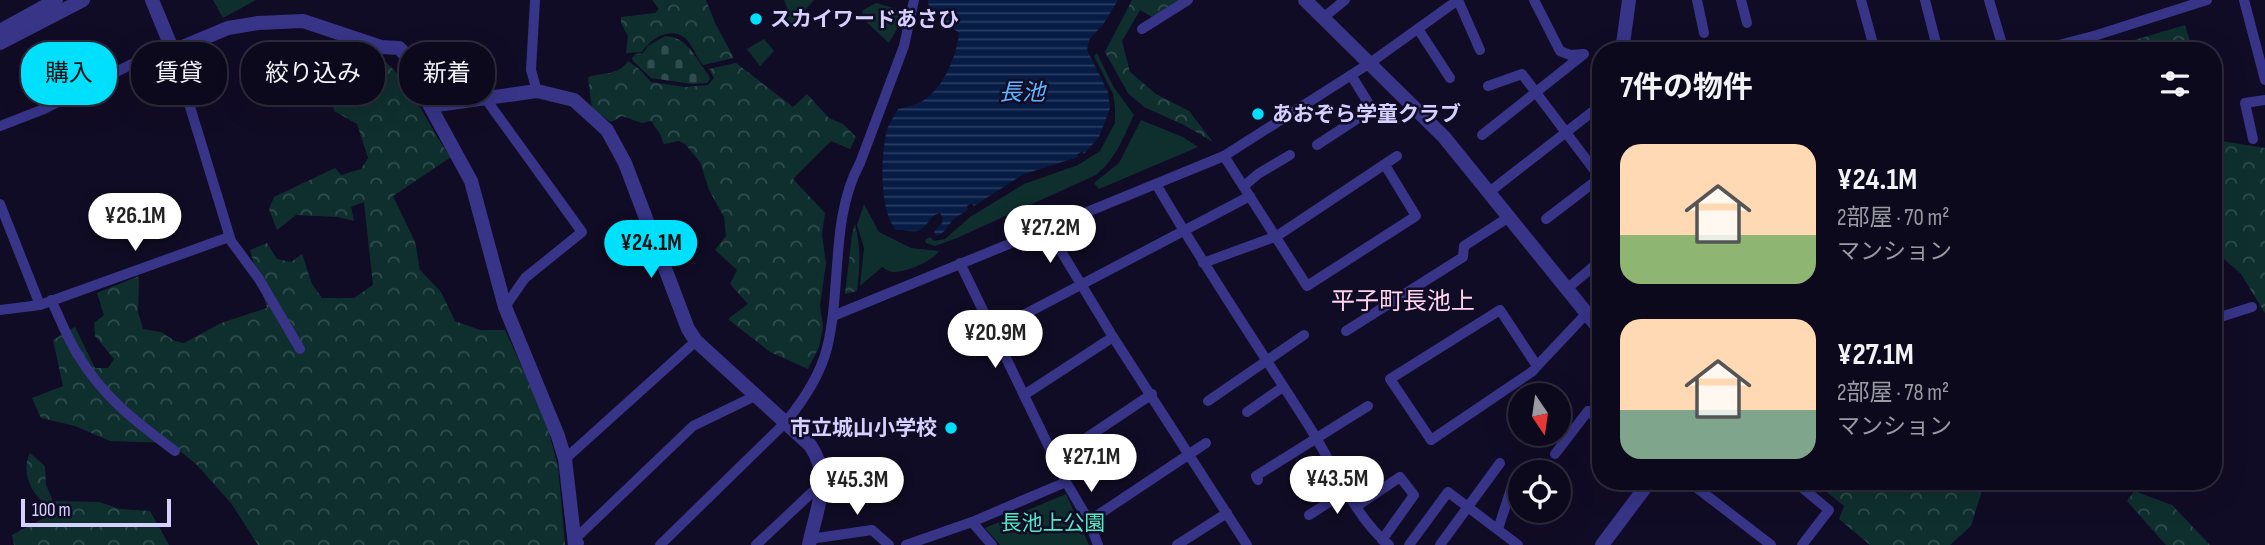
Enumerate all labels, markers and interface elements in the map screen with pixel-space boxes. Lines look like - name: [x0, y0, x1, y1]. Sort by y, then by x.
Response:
- place label: スカイワードあさひ: [770, 7, 959, 32]
- marker: スカイワードあさひ: [748, 11, 764, 27]
- chip: 購入: [21, 42, 117, 105]
- chip: 賃貸: [131, 42, 227, 105]
- chip: 絞り込み: [241, 42, 385, 105]
- chip: 新着: [399, 42, 495, 105]
- icon: filters: [2156, 65, 2194, 103]
- text: 7件の物件: [1620, 70, 1753, 106]
- water label: 長池: [999, 79, 1047, 107]
- place label: あおぞら学童クラブ: [1272, 102, 1461, 127]
- marker: あおぞら学童クラブ: [1250, 106, 1266, 122]
- text: ¥24.1M: [1837, 162, 1917, 198]
- icon: home: [1676, 172, 1760, 256]
- pin: ¥26.1M: [78, 194, 192, 253]
- text: ¥26.1M: [104, 202, 166, 230]
- text: 2部屋 · 70 m²: [1837, 204, 1949, 232]
- pin: ¥27.2M: [993, 205, 1107, 265]
- text: ¥27.2M: [1020, 214, 1080, 242]
- pin: ¥24.1M: [594, 220, 708, 280]
- text: ¥24.1M: [620, 229, 682, 257]
- text: マンション: [1837, 238, 1952, 266]
- district label: 平子町長池上: [1331, 287, 1475, 316]
- pin: ¥20.9M: [938, 310, 1052, 370]
- text: ¥20.9M: [964, 319, 1026, 347]
- text: ¥27.1M: [1837, 337, 1914, 373]
- icon: home: [1676, 347, 1760, 431]
- text: 2部屋 · 78 m²: [1837, 379, 1949, 407]
- north arrow: [1508, 383, 1572, 446]
- map controls: [1508, 383, 1571, 523]
- text: マンション: [1837, 413, 1952, 441]
- place label: 市立城山小学校: [790, 416, 937, 441]
- marker: 市立城山小学校: [943, 420, 959, 436]
- pin: ¥27.1M: [1034, 434, 1148, 494]
- text: ¥27.1M: [1062, 443, 1120, 471]
- pin: ¥43.5M: [1280, 456, 1394, 516]
- pin: ¥45.3M: [800, 458, 914, 517]
- button: locate: [1508, 460, 1571, 523]
- text: ¥43.5M: [1306, 465, 1368, 493]
- text: ¥45.3M: [826, 466, 888, 494]
- scale bar: [21, 496, 172, 528]
- text: 100 m: [32, 499, 71, 522]
- park label: 長池上公園: [1001, 511, 1106, 536]

